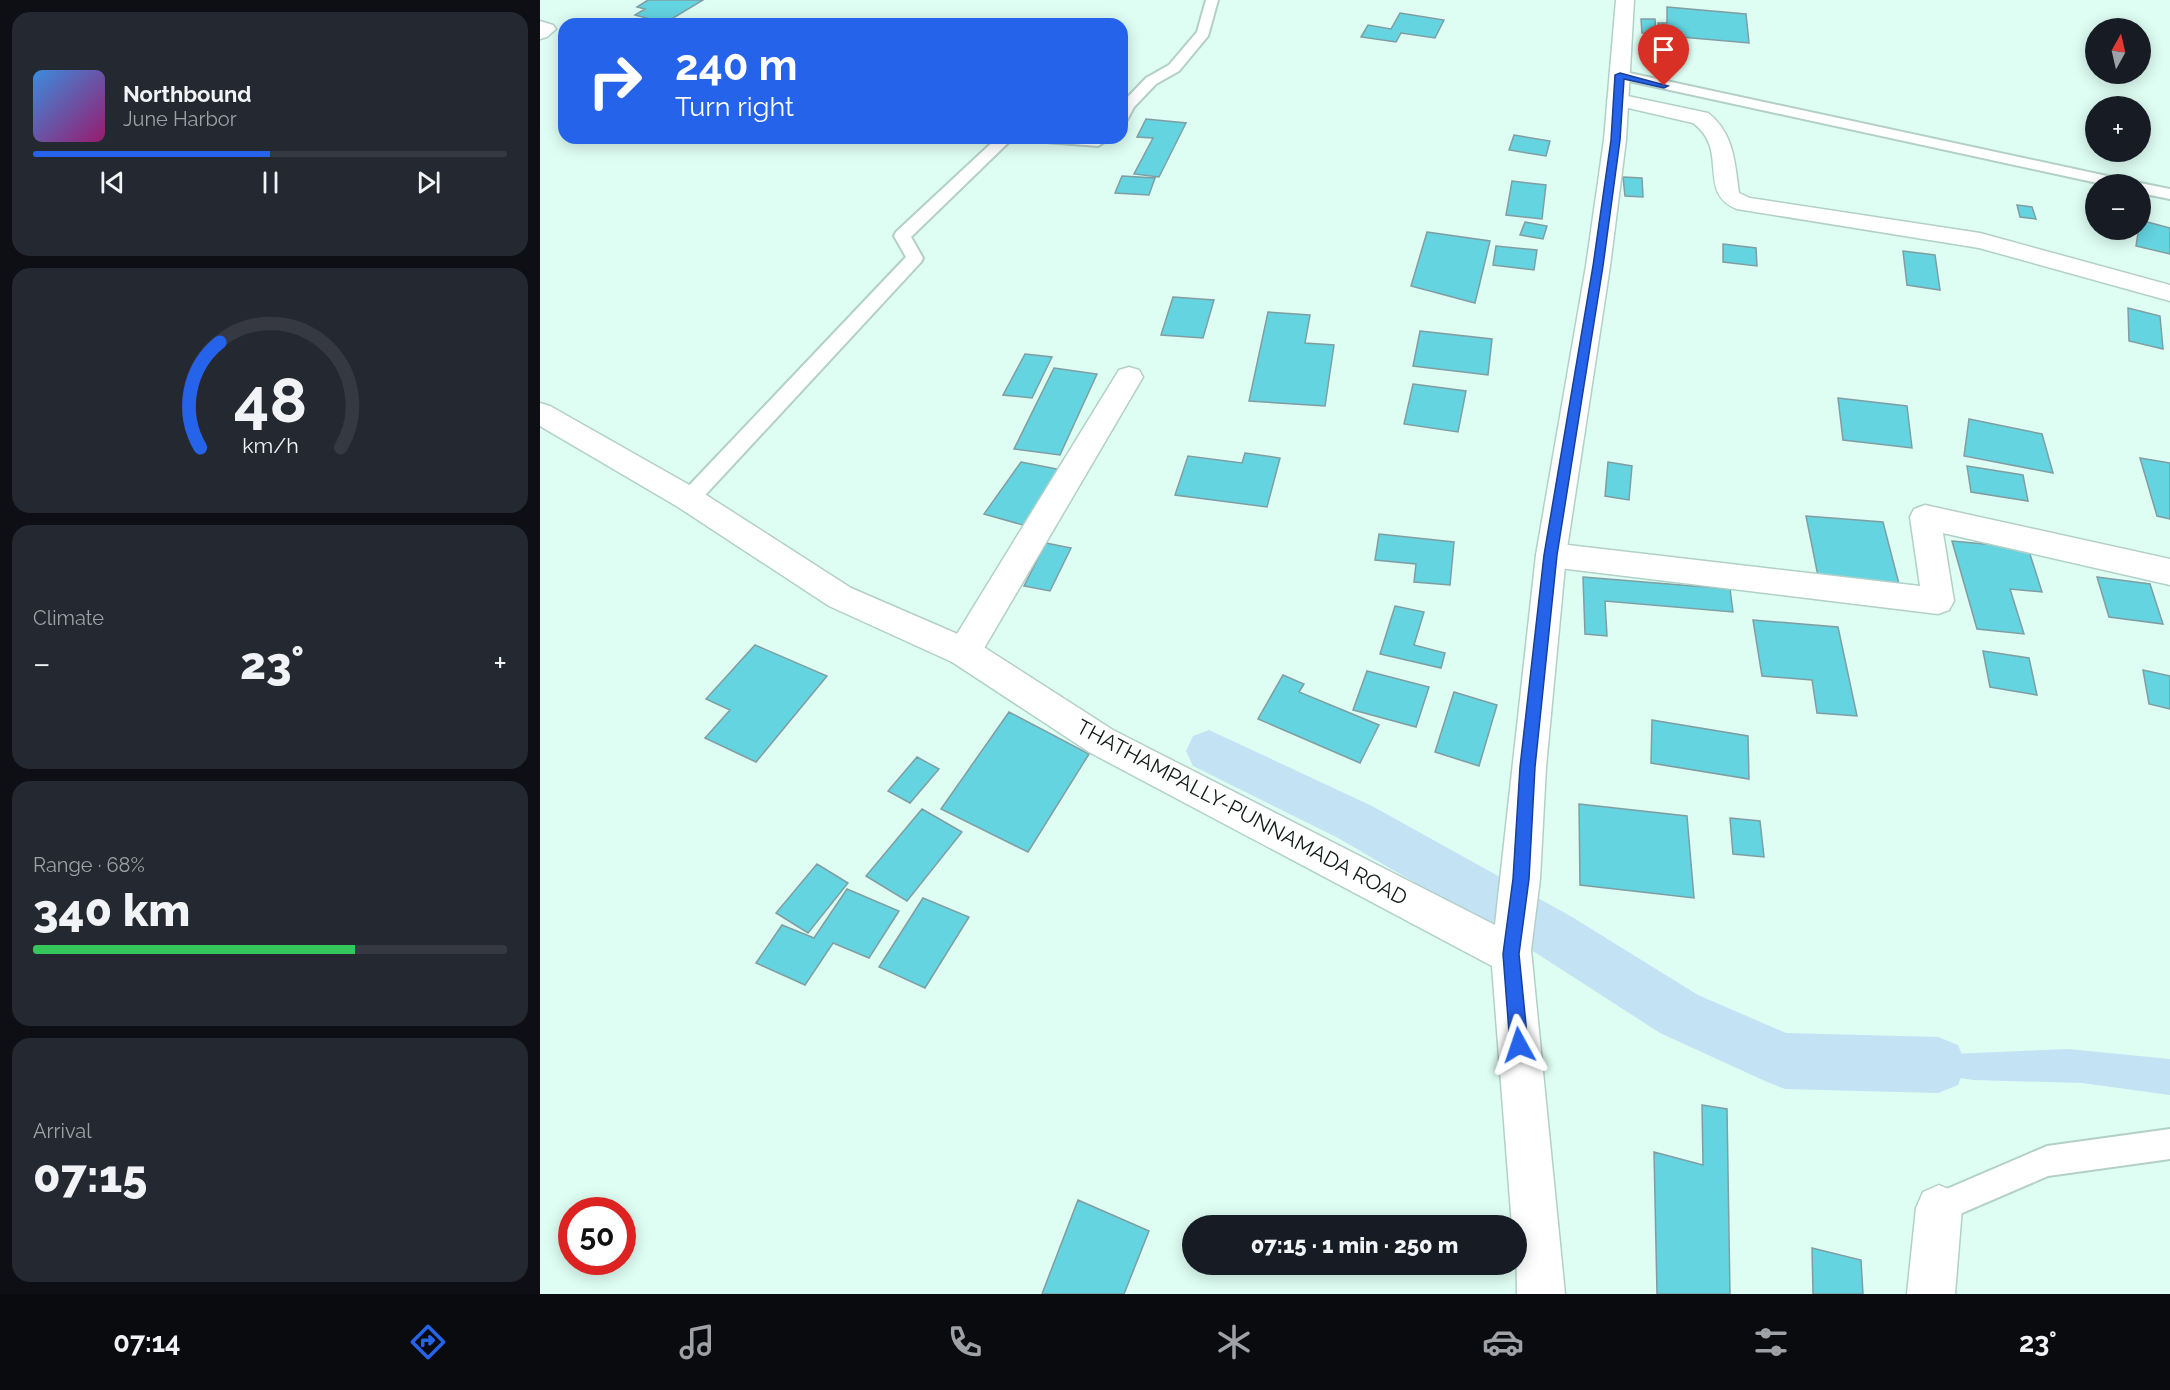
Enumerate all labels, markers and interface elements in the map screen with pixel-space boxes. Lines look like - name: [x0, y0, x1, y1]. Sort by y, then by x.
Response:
- north arrow: [2085, 18, 2151, 84]
- map controls: [2085, 18, 2151, 240]
- pin: [1638, 24, 1689, 86]
- icon: arrive: [1647, 33, 1680, 66]
- text: 240 m: [675, 41, 798, 90]
- icon: right: [576, 42, 654, 120]
- text: Northbound: [123, 81, 252, 107]
- text: Turn right: [675, 91, 794, 122]
- button: +: [2085, 96, 2151, 162]
- text: June Harbor: [123, 107, 237, 131]
- icon: previous: [96, 166, 129, 199]
- icon: pause: [254, 166, 287, 199]
- icon: next: [412, 166, 445, 199]
- button: −: [2085, 174, 2151, 240]
- text: 48: [233, 363, 307, 437]
- text: km/h: [242, 433, 298, 458]
- text: Climate: [33, 606, 104, 630]
- text: 23°: [240, 637, 304, 690]
- text: −: [33, 644, 51, 683]
- text: +: [493, 644, 507, 683]
- street label: THATHAMPALLY-PUNNAMADA ROAD: [1072, 714, 1412, 910]
- text: Range · 68%: [33, 853, 145, 877]
- text: 340 km: [33, 884, 190, 937]
- position arrow: [1487, 1013, 1551, 1077]
- text: Arrival: [33, 1119, 92, 1143]
- text: 07:15: [33, 1150, 147, 1203]
- speed limit sign: 50: [558, 1197, 636, 1275]
- text: 07:15 · 1 min · 250 m: [1251, 1232, 1458, 1258]
- icon: directions: [407, 1321, 449, 1363]
- icon: music: [676, 1321, 718, 1363]
- icon: phone: [944, 1321, 986, 1363]
- icon: climate: [1213, 1321, 1255, 1363]
- icon: car: [1482, 1321, 1524, 1363]
- icon: filters: [1750, 1321, 1792, 1363]
- text: 07:14: [113, 1327, 180, 1358]
- text: 23°: [2019, 1327, 2057, 1358]

